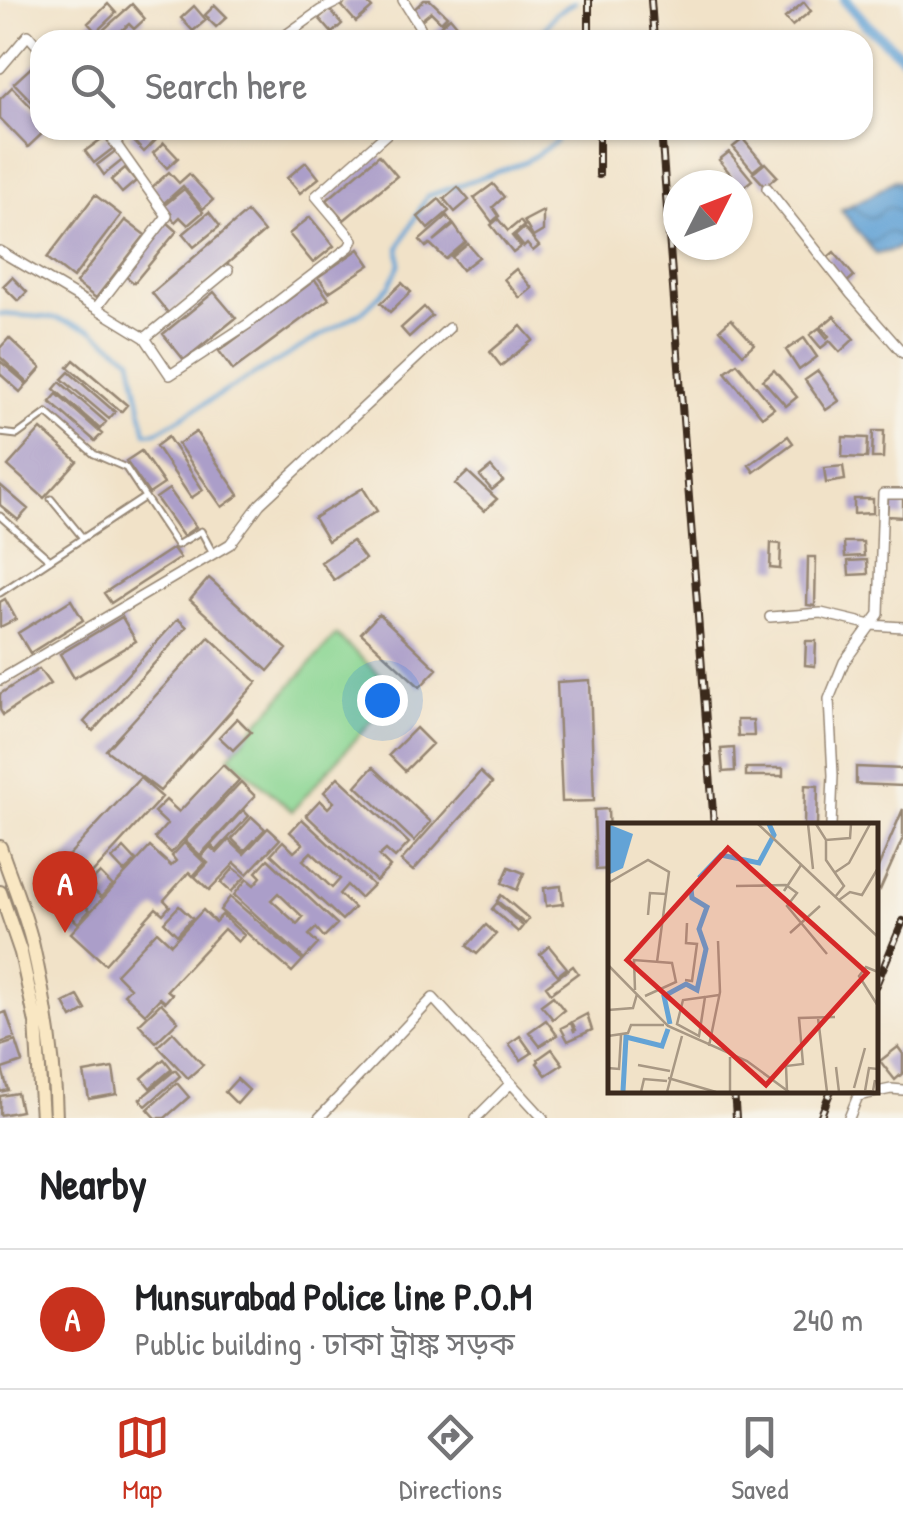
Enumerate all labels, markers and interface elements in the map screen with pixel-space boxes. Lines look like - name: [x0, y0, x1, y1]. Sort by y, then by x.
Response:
- search box: [30, 30, 873, 140]
- icon: search: [65, 58, 120, 113]
- text: Search here: [145, 59, 307, 111]
- north arrow: [663, 170, 753, 260]
- your location: [357, 675, 408, 726]
- inset map: [608, 823, 878, 1093]
- pin: A: [32, 850, 98, 933]
- text: Nearby: [40, 1155, 147, 1212]
- text: Munsurabad Police line P.O.M: [135, 1270, 532, 1322]
- text: A: [65, 1298, 80, 1341]
- text: 240 m: [793, 1298, 863, 1341]
- text: Public building · ঢাকা ট্রাঙ্ক সড়ক: [135, 1322, 515, 1365]
- tab: Map: [115, 1410, 170, 1508]
- tab: Directions: [399, 1410, 502, 1508]
- tab: Saved: [731, 1410, 788, 1508]

